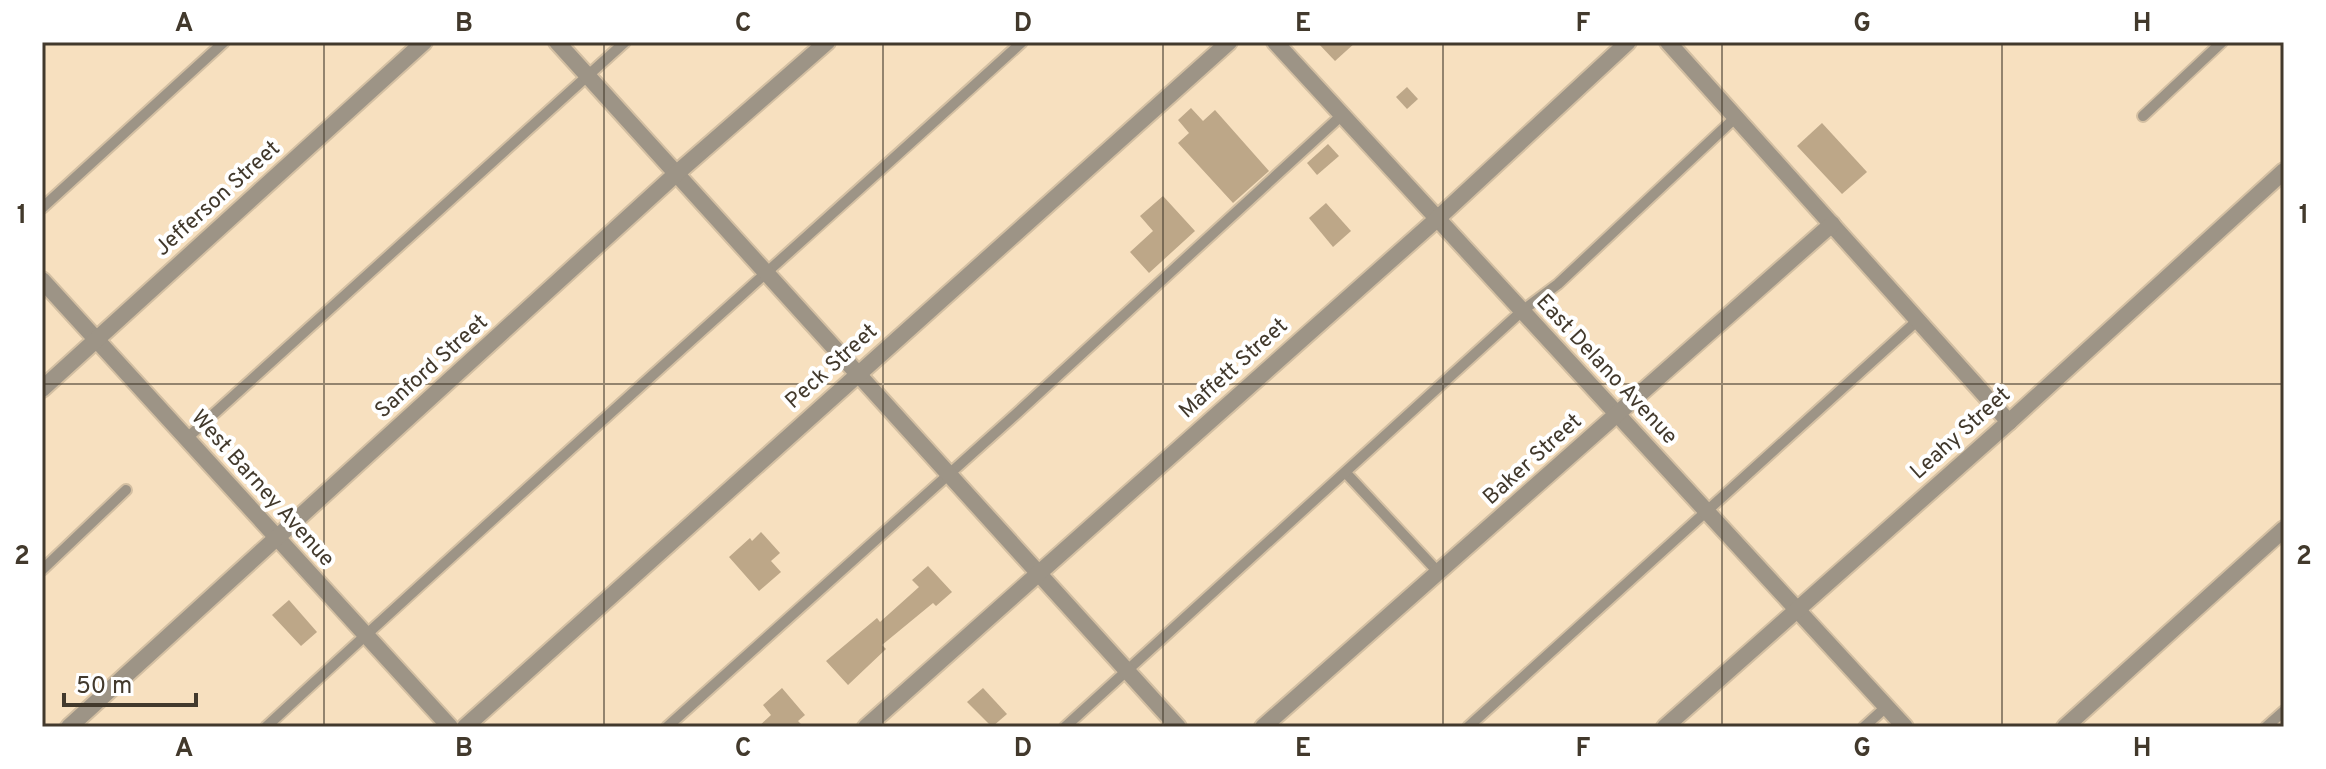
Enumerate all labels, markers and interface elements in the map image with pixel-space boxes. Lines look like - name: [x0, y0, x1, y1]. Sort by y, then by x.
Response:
- text: A: [175, 8, 193, 41]
- text: B: [455, 8, 473, 41]
- text: C: [735, 8, 751, 41]
- text: D: [1014, 8, 1032, 41]
- text: E: [1295, 8, 1311, 41]
- text: F: [1576, 8, 1591, 41]
- text: G: [1853, 8, 1871, 41]
- text: H: [2133, 8, 2151, 41]
- street label: Jefferson Street: [150, 136, 286, 262]
- text: 1: [17, 200, 27, 233]
- text: 1: [2299, 200, 2309, 233]
- street label: East Delano Avenue: [1530, 289, 1682, 451]
- street label: Sanford Street: [370, 309, 494, 425]
- street label: Maffett Street: [1174, 313, 1294, 425]
- street label: Peck Street: [780, 319, 884, 415]
- street label: Leahy Street: [1905, 382, 2017, 486]
- street label: West Barney Avenue: [184, 405, 340, 573]
- street label: Baker Street: [1478, 409, 1588, 511]
- text: 2: [14, 541, 30, 574]
- text: 2: [2296, 541, 2312, 574]
- scale bar: [64, 657, 196, 707]
- text: 50 m: [76, 672, 132, 702]
- text: A: [175, 733, 193, 766]
- text: B: [455, 733, 473, 766]
- text: C: [735, 733, 751, 766]
- text: D: [1014, 733, 1032, 766]
- text: E: [1295, 733, 1311, 766]
- text: F: [1576, 733, 1591, 766]
- text: G: [1853, 733, 1871, 766]
- text: H: [2133, 733, 2151, 766]

